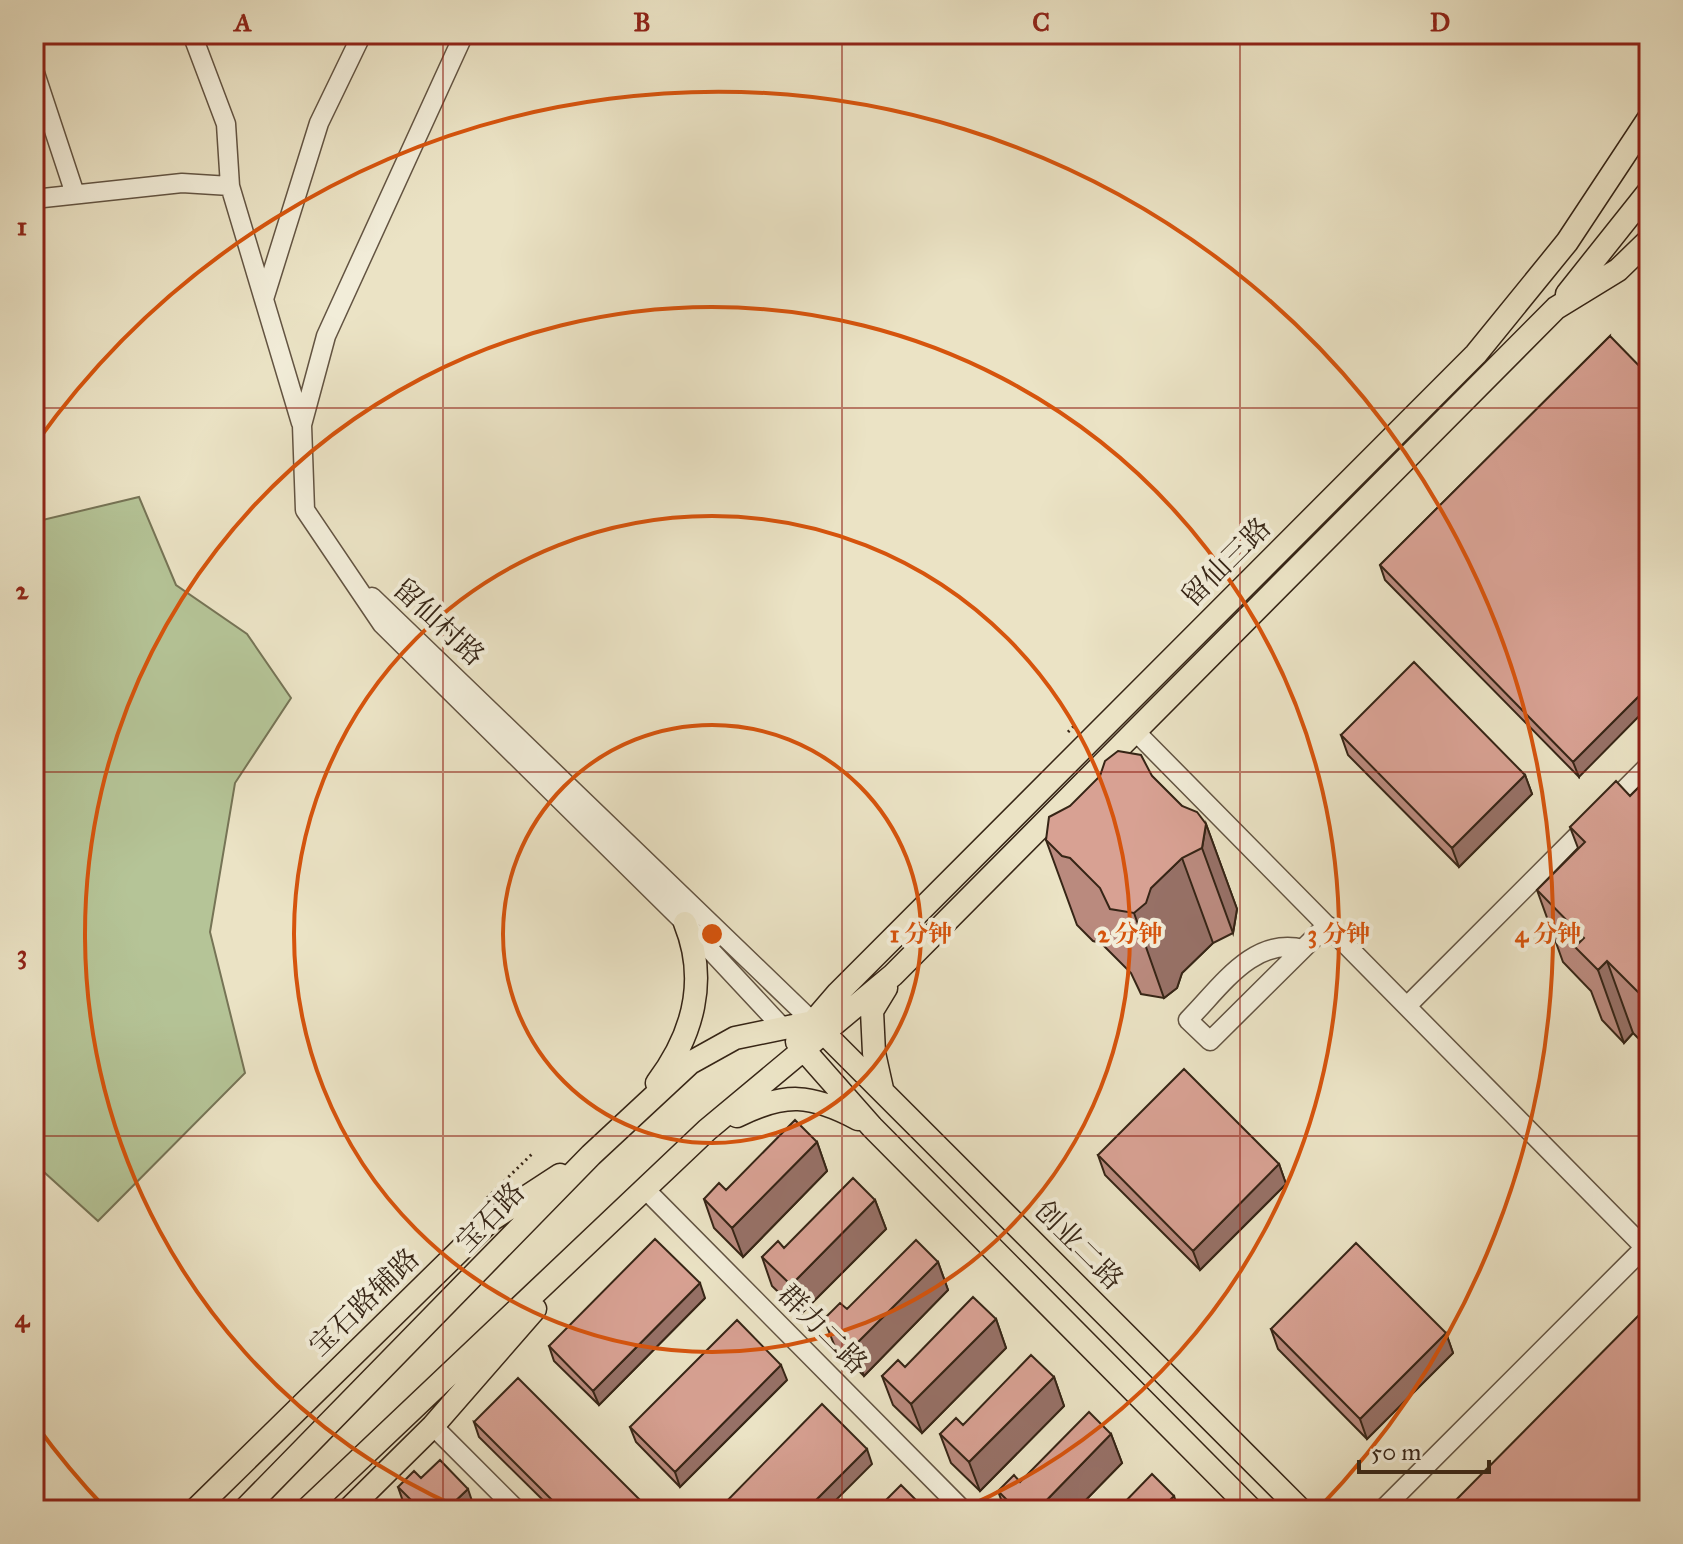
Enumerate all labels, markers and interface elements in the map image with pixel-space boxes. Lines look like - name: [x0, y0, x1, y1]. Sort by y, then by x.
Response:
- text: A: [232, 6, 252, 38]
- text: B: [633, 6, 651, 38]
- text: C: [1032, 6, 1050, 38]
- text: D: [1430, 6, 1450, 38]
- text: 1: [17, 210, 27, 242]
- street label: 留仙三路: [1174, 510, 1278, 614]
- street label: 留仙村路: [386, 571, 492, 673]
- text: 2: [16, 574, 30, 606]
- text: 1 分钟: [890, 919, 952, 949]
- text: 2 分钟: [1097, 919, 1163, 949]
- text: 3 分钟: [1308, 919, 1370, 949]
- text: 4 分钟: [1515, 919, 1581, 949]
- centre of rings: [698, 920, 726, 948]
- text: 3: [17, 938, 27, 970]
- street label: 宝石路: [448, 1175, 532, 1259]
- street label: 创业二路: [1027, 1193, 1131, 1297]
- street label: 宝石路辅路: [301, 1241, 427, 1363]
- street label: 群力二路: [771, 1277, 875, 1381]
- text: 4: [15, 1302, 31, 1334]
- scale bar: [1359, 1424, 1489, 1474]
- text: 50 m: [1371, 1437, 1421, 1467]

